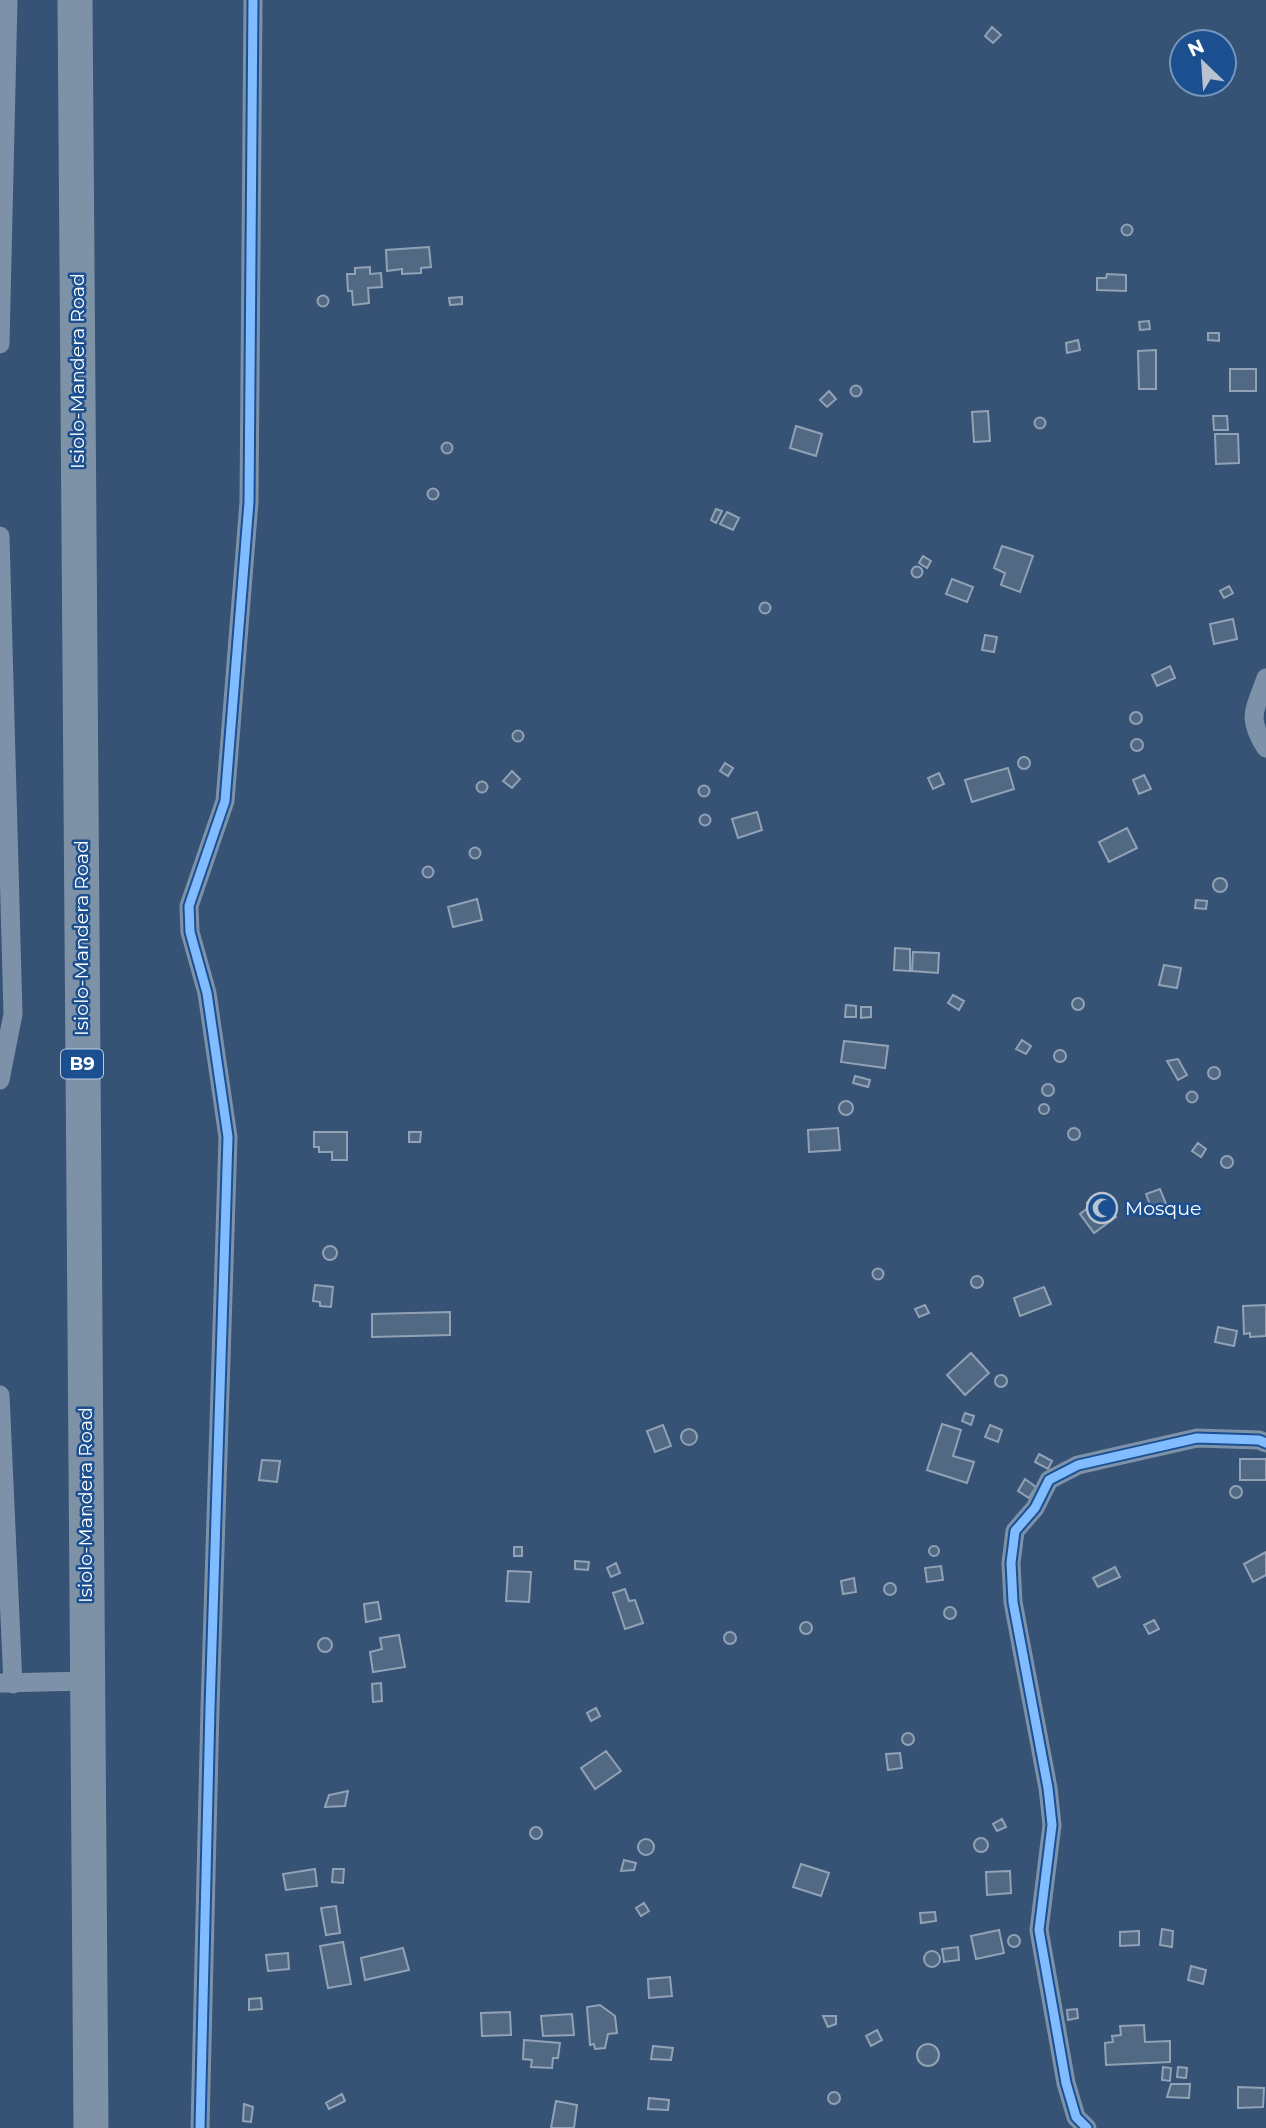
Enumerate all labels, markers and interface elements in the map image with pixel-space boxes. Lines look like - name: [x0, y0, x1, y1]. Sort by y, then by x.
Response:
- north arrow: [1168, 28, 1238, 98]
- text: N: [1184, 34, 1208, 62]
- street label: Isiolo-Mandera Road: [66, 273, 89, 469]
- street label: Isiolo-Mandera Road: [70, 840, 93, 1036]
- road number: B9: [61, 1050, 103, 1078]
- mosque icon: Mosque: [1085, 1191, 1119, 1225]
- place label: Mosque: [1125, 1197, 1201, 1220]
- street label: Isiolo-Mandera Road: [74, 1407, 97, 1603]

